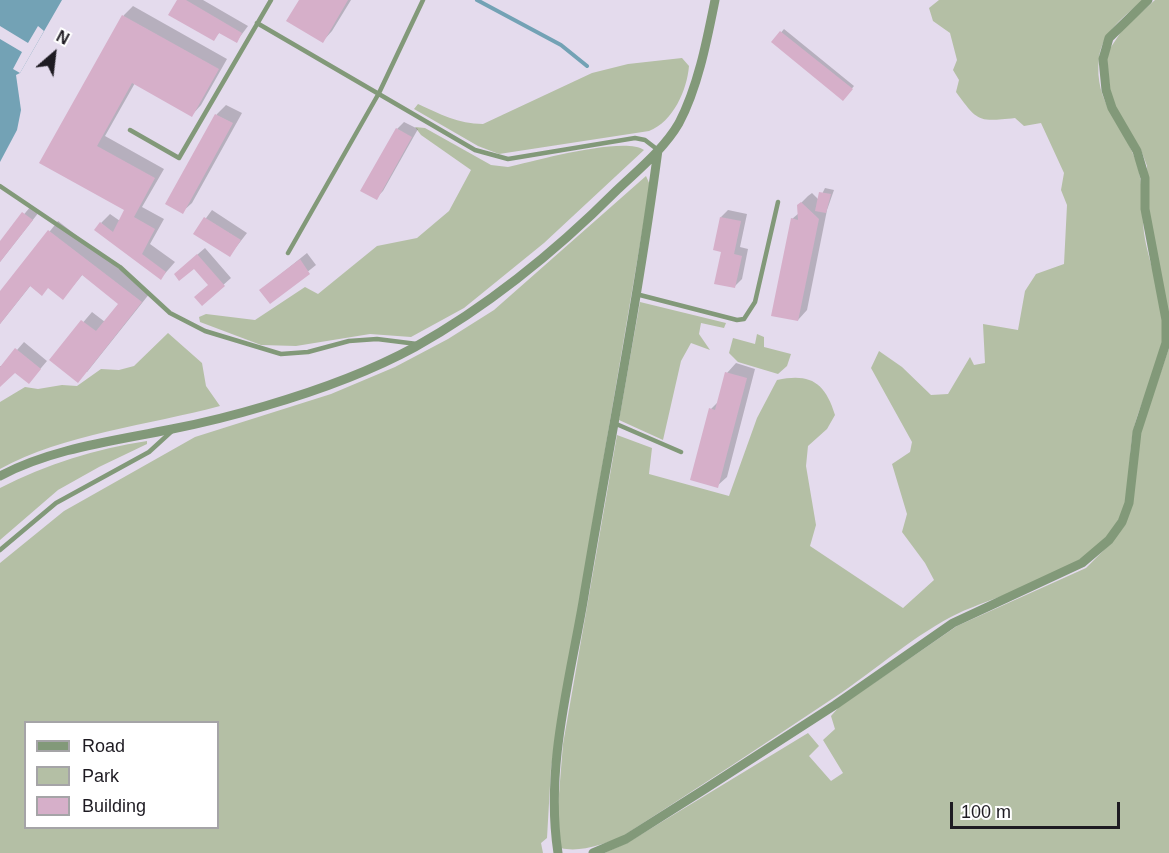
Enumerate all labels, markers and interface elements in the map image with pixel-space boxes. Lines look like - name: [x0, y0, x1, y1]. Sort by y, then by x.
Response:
- north arrow: [24, 24, 84, 84]
- text: N: [54, 27, 72, 48]
- legend: [24, 721, 219, 829]
- text: Road: [82, 736, 125, 756]
- text: Park: [82, 766, 119, 786]
- scale bar: [953, 790, 1122, 828]
- text: Building: [82, 796, 146, 816]
- text: 100 m: [961, 802, 1011, 822]

